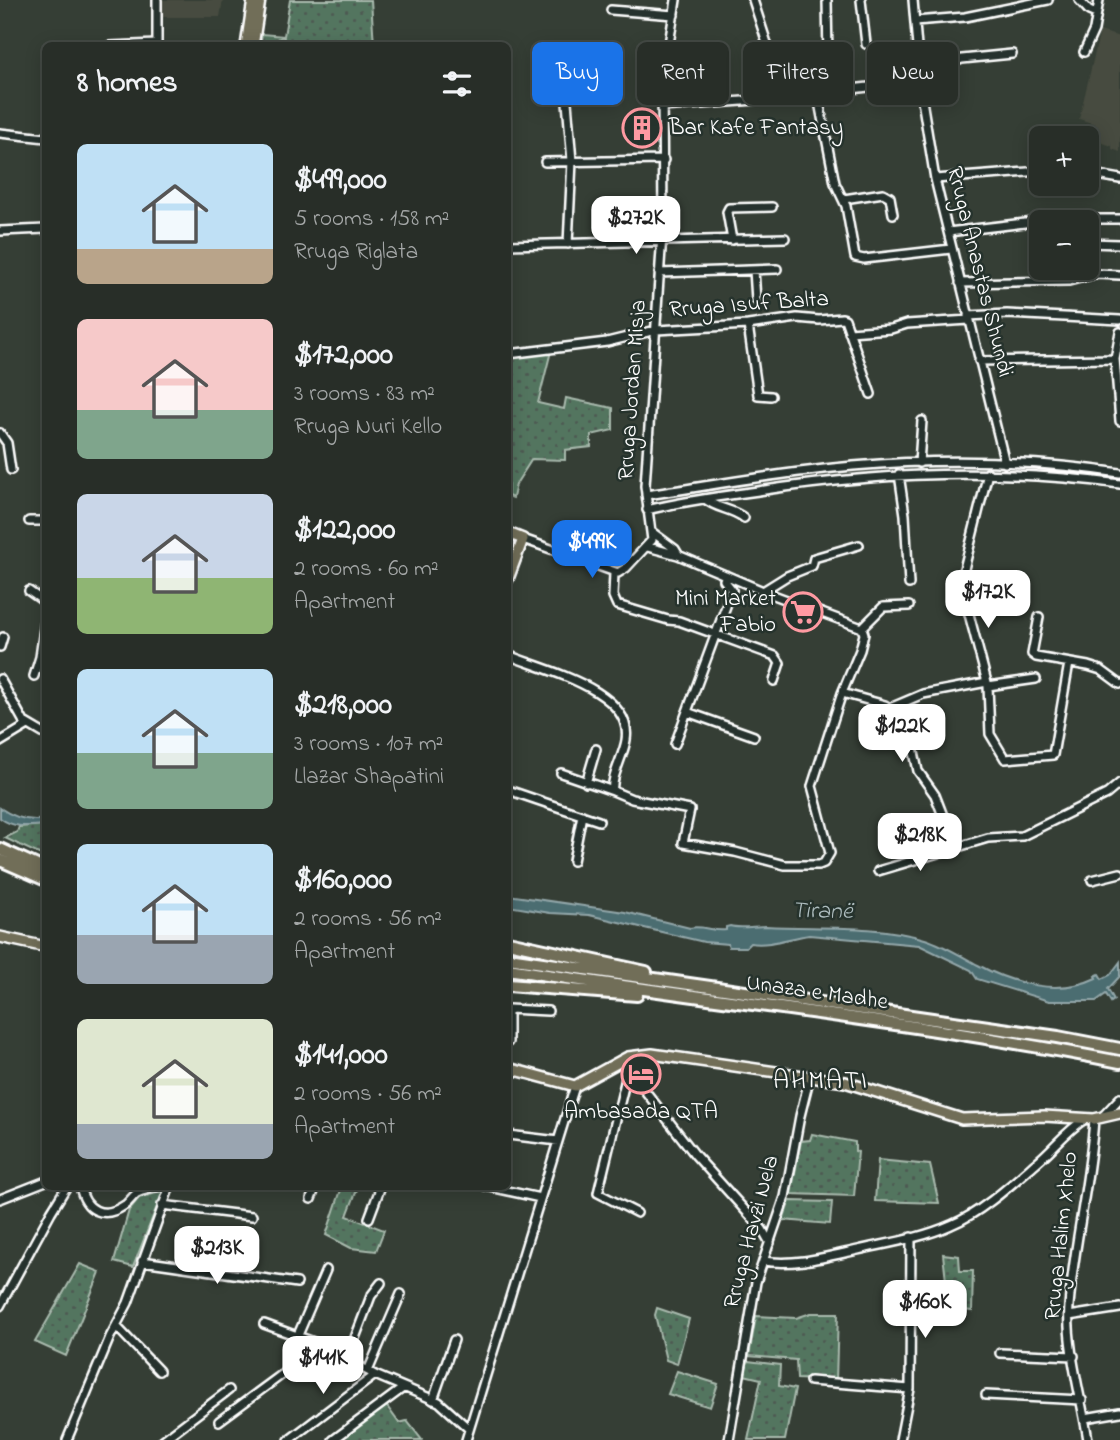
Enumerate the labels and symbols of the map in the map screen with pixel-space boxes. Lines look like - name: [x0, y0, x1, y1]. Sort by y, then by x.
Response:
- building icon: Bar Kafe Fantasy: [621, 107, 663, 149]
- place label: Bar Kafe Fantasy: [668, 112, 843, 147]
- street label: Rruga Anastas Shundi: [936, 163, 1021, 381]
- pin: $272K: [587, 196, 685, 256]
- street label: Rruga Isuf Balta: [668, 283, 830, 328]
- street label: Rruga Jordan Misja: [610, 299, 657, 482]
- pin: $499K: [543, 520, 641, 580]
- pin: $172K: [939, 570, 1037, 630]
- place label: Mini Market Fabio: [675, 583, 776, 642]
- supermarket icon: Mini Market Fabio: [782, 591, 824, 633]
- pin: $122K: [853, 704, 951, 764]
- pin: $218K: [871, 814, 969, 873]
- water label: Tiranë: [791, 894, 855, 930]
- street label: Unaza e Madhe: [744, 967, 891, 1019]
- hotel icon: Ambasada QTA: [620, 1053, 662, 1095]
- district label: AHMATI: [773, 1063, 869, 1101]
- place label: Ambasada QTA: [564, 1096, 718, 1129]
- street label: Rruga Halim Xhelo: [1037, 1150, 1088, 1322]
- street label: Rruga Havzi Nela: [716, 1152, 789, 1313]
- pin: $213K: [168, 1226, 266, 1286]
- pin: $160K: [876, 1280, 974, 1340]
- pin: $141K: [274, 1336, 372, 1396]

